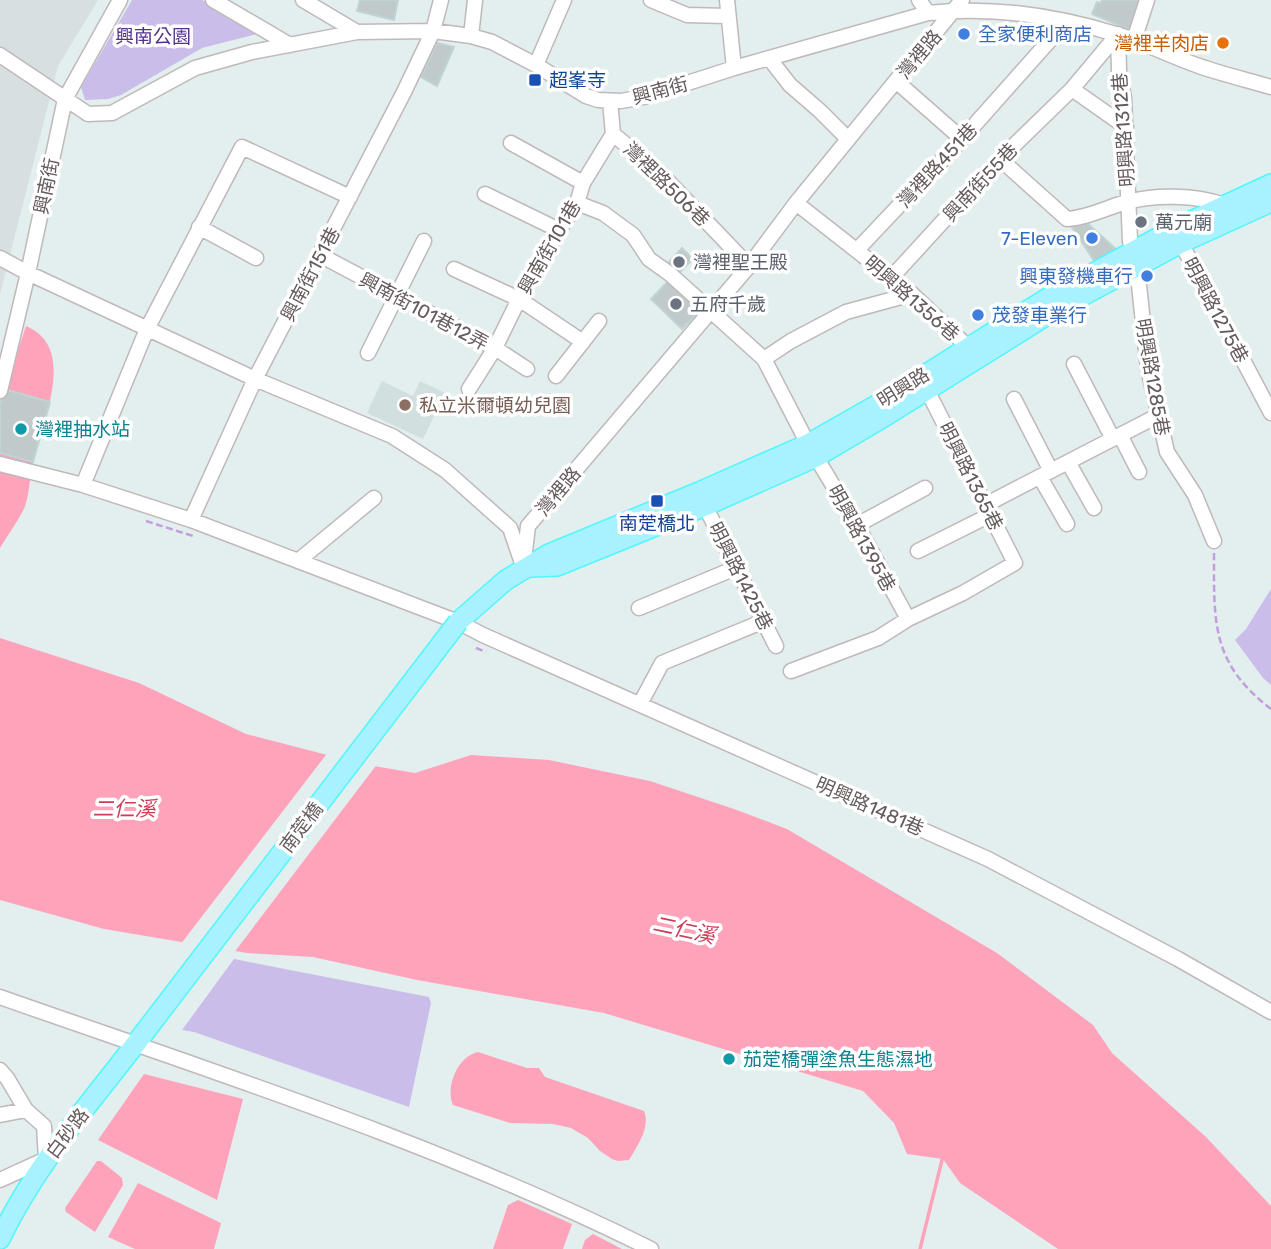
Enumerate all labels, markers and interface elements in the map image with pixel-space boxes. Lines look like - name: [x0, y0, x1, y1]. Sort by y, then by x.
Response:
- place label: 全家便利商店: [978, 23, 1092, 46]
- park label: 興南公園: [115, 25, 191, 48]
- street label: 灣裡路: [892, 25, 947, 84]
- marker: 全家便利商店: [956, 26, 972, 42]
- place label: 灣裡羊肉店: [1114, 32, 1209, 55]
- marker: 灣裡羊肉店: [1215, 35, 1231, 51]
- place label: 超峯寺: [549, 69, 606, 92]
- marker: 超峯寺: [527, 72, 543, 88]
- street label: 興南街: [630, 72, 691, 109]
- street label: 明興路1312巷: [1108, 72, 1139, 188]
- street label: 灣裡路451巷: [892, 118, 982, 212]
- street label: 灣裡路506巷: [619, 138, 714, 231]
- street label: 興南街55巷: [938, 138, 1022, 226]
- street label: 興南街: [29, 156, 64, 216]
- street label: 興南街101巷: [513, 196, 585, 298]
- place label: 萬元廟: [1155, 211, 1212, 234]
- marker: 萬元廟: [1133, 214, 1149, 230]
- street label: 興南街151巷: [276, 223, 345, 325]
- place label: 7-Eleven: [1001, 227, 1078, 250]
- marker: 7-Eleven: [1084, 230, 1100, 246]
- place label: 灣裡聖王殿: [693, 251, 788, 274]
- street label: 明興路1356巷: [859, 251, 964, 346]
- street label: 明興路1275巷: [1178, 253, 1253, 367]
- marker: 灣裡聖王殿: [671, 254, 687, 270]
- place label: 興東發機車行: [1019, 265, 1133, 288]
- street label: 興南街101巷12弄: [355, 268, 492, 355]
- marker: 興東發機車行: [1139, 268, 1155, 284]
- place label: 五府千歲: [690, 293, 766, 316]
- marker: 五府千歲: [668, 296, 684, 312]
- place label: 茂發車業行: [992, 304, 1087, 327]
- marker: 茂發車業行: [970, 307, 986, 323]
- street label: 明興路1285巷: [1131, 317, 1174, 438]
- street label: 明興路: [873, 363, 934, 412]
- place label: 私立米爾頓幼兒園: [419, 394, 571, 417]
- marker: 私立米爾頓幼兒園: [397, 397, 413, 413]
- place label: 灣裡抽水站: [35, 418, 130, 441]
- street label: 明興路1365巷: [933, 418, 1008, 534]
- marker: 灣裡抽水站: [13, 421, 29, 437]
- street label: 灣裡路: [531, 462, 586, 521]
- street label: 明興路1395巷: [823, 481, 900, 595]
- marker: 南萣橋北: [649, 493, 665, 509]
- place label: 南萣橋北: [619, 512, 695, 535]
- street label: 明興路1425巷: [703, 518, 778, 634]
- street label: 明興路1481巷: [812, 772, 928, 841]
- water label: 二仁溪: [93, 796, 158, 821]
- street label: 南萣橋: [275, 798, 328, 857]
- water label: 二仁溪: [651, 911, 720, 949]
- place label: 茄萣橋彈塗魚生態濕地: [743, 1048, 933, 1071]
- marker: 茄萣橋彈塗魚生態濕地: [721, 1051, 737, 1067]
- street label: 白砂路: [41, 1104, 94, 1163]

